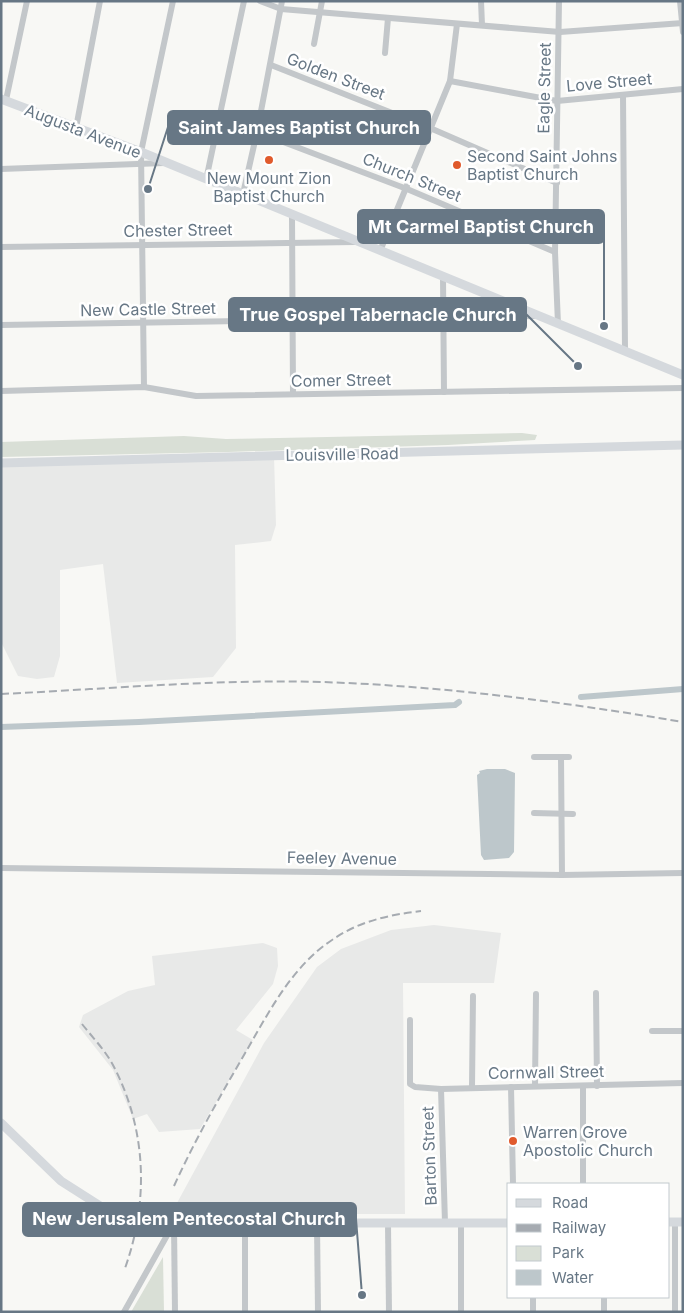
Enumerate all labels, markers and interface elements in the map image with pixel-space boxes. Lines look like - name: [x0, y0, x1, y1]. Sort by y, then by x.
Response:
- street label: Eagle Street: [533, 42, 555, 134]
- street label: Golden Street: [284, 48, 388, 104]
- street label: Love Street: [565, 68, 653, 96]
- street label: Augusta Avenue: [22, 100, 144, 162]
- callout: Saint James Baptist Church: [168, 111, 430, 144]
- text: Saint James Baptist Church: [178, 117, 420, 138]
- place label: Second Saint Johns Baptist Church: [467, 146, 617, 184]
- street label: Church Street: [360, 148, 464, 206]
- marker: New Mount Zion Baptist Church: [263, 154, 275, 166]
- marker: Second Saint Johns Baptist Church: [451, 159, 463, 171]
- place label: New Mount Zion Baptist Church: [207, 168, 331, 206]
- callout: Mt Carmel Baptist Church: [358, 210, 604, 243]
- text: Mt Carmel Baptist Church: [368, 216, 594, 237]
- street label: Chester Street: [123, 219, 233, 241]
- street label: New Castle Street: [80, 298, 216, 320]
- callout: True Gospel Tabernacle Church: [229, 298, 526, 331]
- text: True Gospel Tabernacle Church: [239, 304, 517, 325]
- street label: Comer Street: [291, 369, 391, 391]
- street label: Louisville Road: [285, 443, 399, 465]
- street label: Feeley Avenue: [287, 847, 397, 869]
- street label: Cornwall Street: [488, 1061, 604, 1083]
- street label: Barton Street: [417, 1106, 441, 1206]
- place label: Warren Grove Apostolic Church: [523, 1122, 653, 1160]
- marker: Warren Grove Apostolic Church: [507, 1135, 519, 1147]
- legend: [507, 1183, 669, 1298]
- text: Road: [552, 1193, 588, 1212]
- callout: New Jerusalem Pentecostal Church: [23, 1203, 356, 1236]
- text: New Jerusalem Pentecostal Church: [32, 1208, 346, 1229]
- text: Railway: [552, 1218, 607, 1237]
- text: Park: [552, 1243, 585, 1262]
- text: Water: [552, 1268, 594, 1287]

